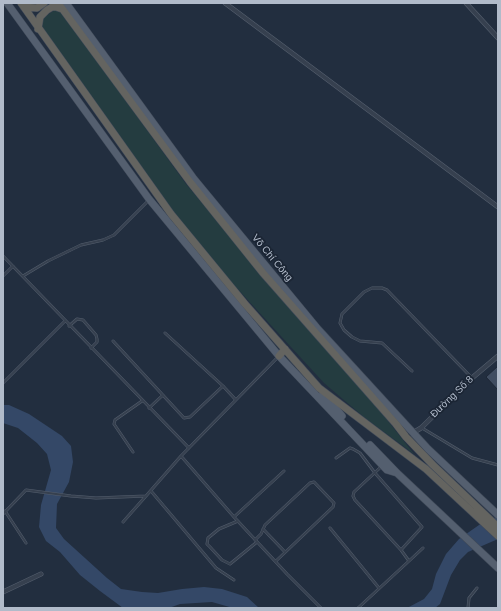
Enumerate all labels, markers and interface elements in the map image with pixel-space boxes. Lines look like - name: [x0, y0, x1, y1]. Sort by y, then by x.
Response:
- street label: Võ Chí Công: [249, 232, 295, 284]
- street label: Đường Số 8: [428, 374, 476, 420]

